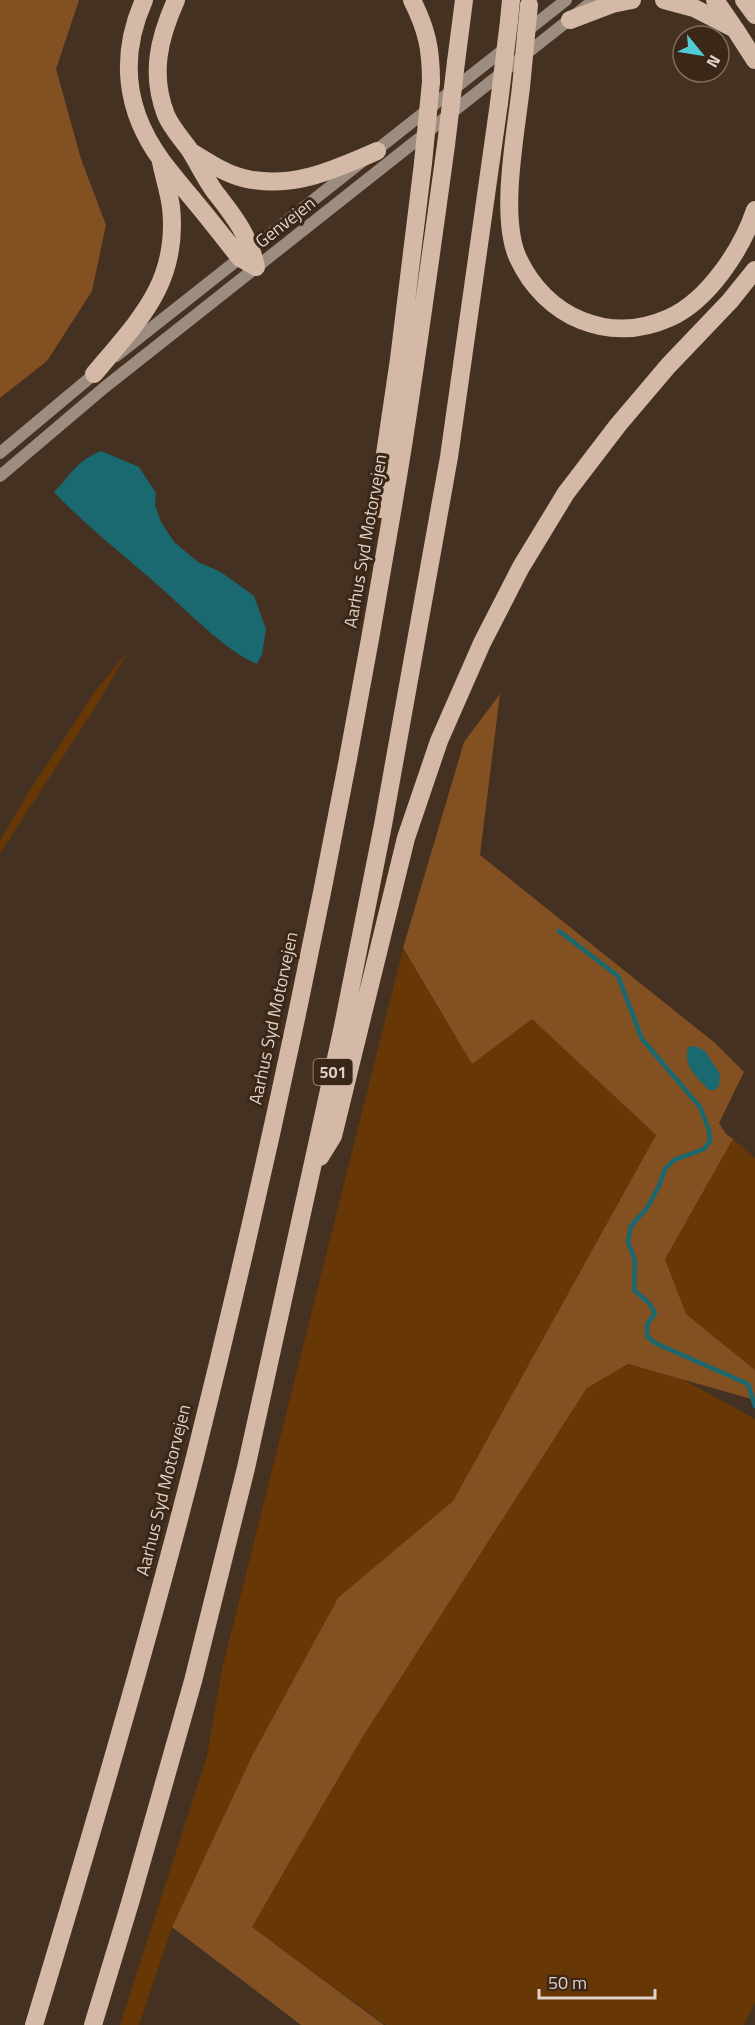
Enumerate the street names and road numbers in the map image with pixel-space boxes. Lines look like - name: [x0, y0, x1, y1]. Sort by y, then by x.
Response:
- street label: Genvejen: [249, 190, 321, 254]
- street label: Aarhus Syd Motorvejen: [336, 452, 394, 630]
- street label: Aarhus Syd Motorvejen: [242, 929, 304, 1107]
- road number: 501: [314, 1059, 352, 1085]
- street label: Aarhus Syd Motorvejen: [129, 1401, 197, 1579]

